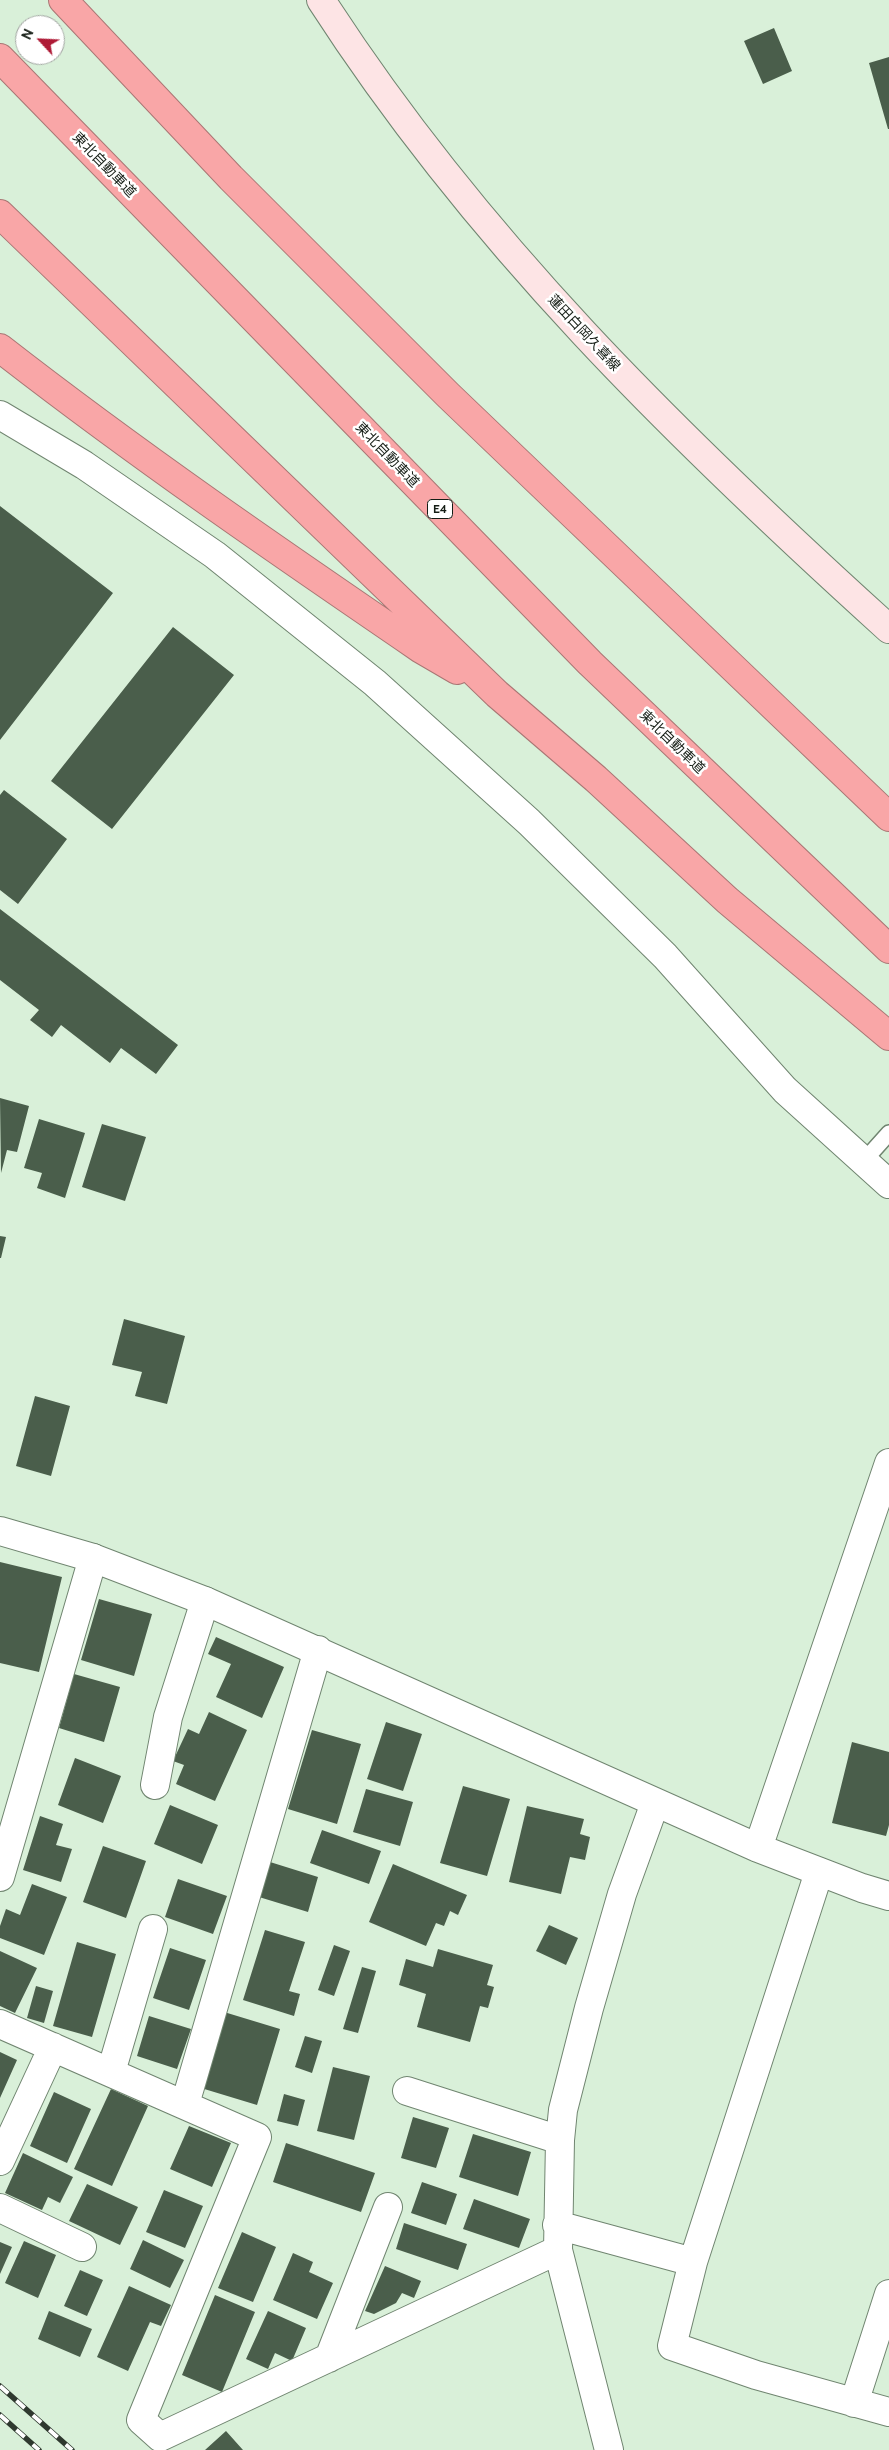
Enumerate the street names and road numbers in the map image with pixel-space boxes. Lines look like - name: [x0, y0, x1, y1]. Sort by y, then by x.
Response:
- street label: 東北自動車道: [69, 129, 139, 201]
- street label: 蓮田白岡久喜線: [544, 291, 624, 375]
- street label: 東北自動車道: [352, 419, 422, 491]
- road number: E4: [428, 499, 452, 518]
- street label: 東北自動車道: [636, 707, 708, 777]

